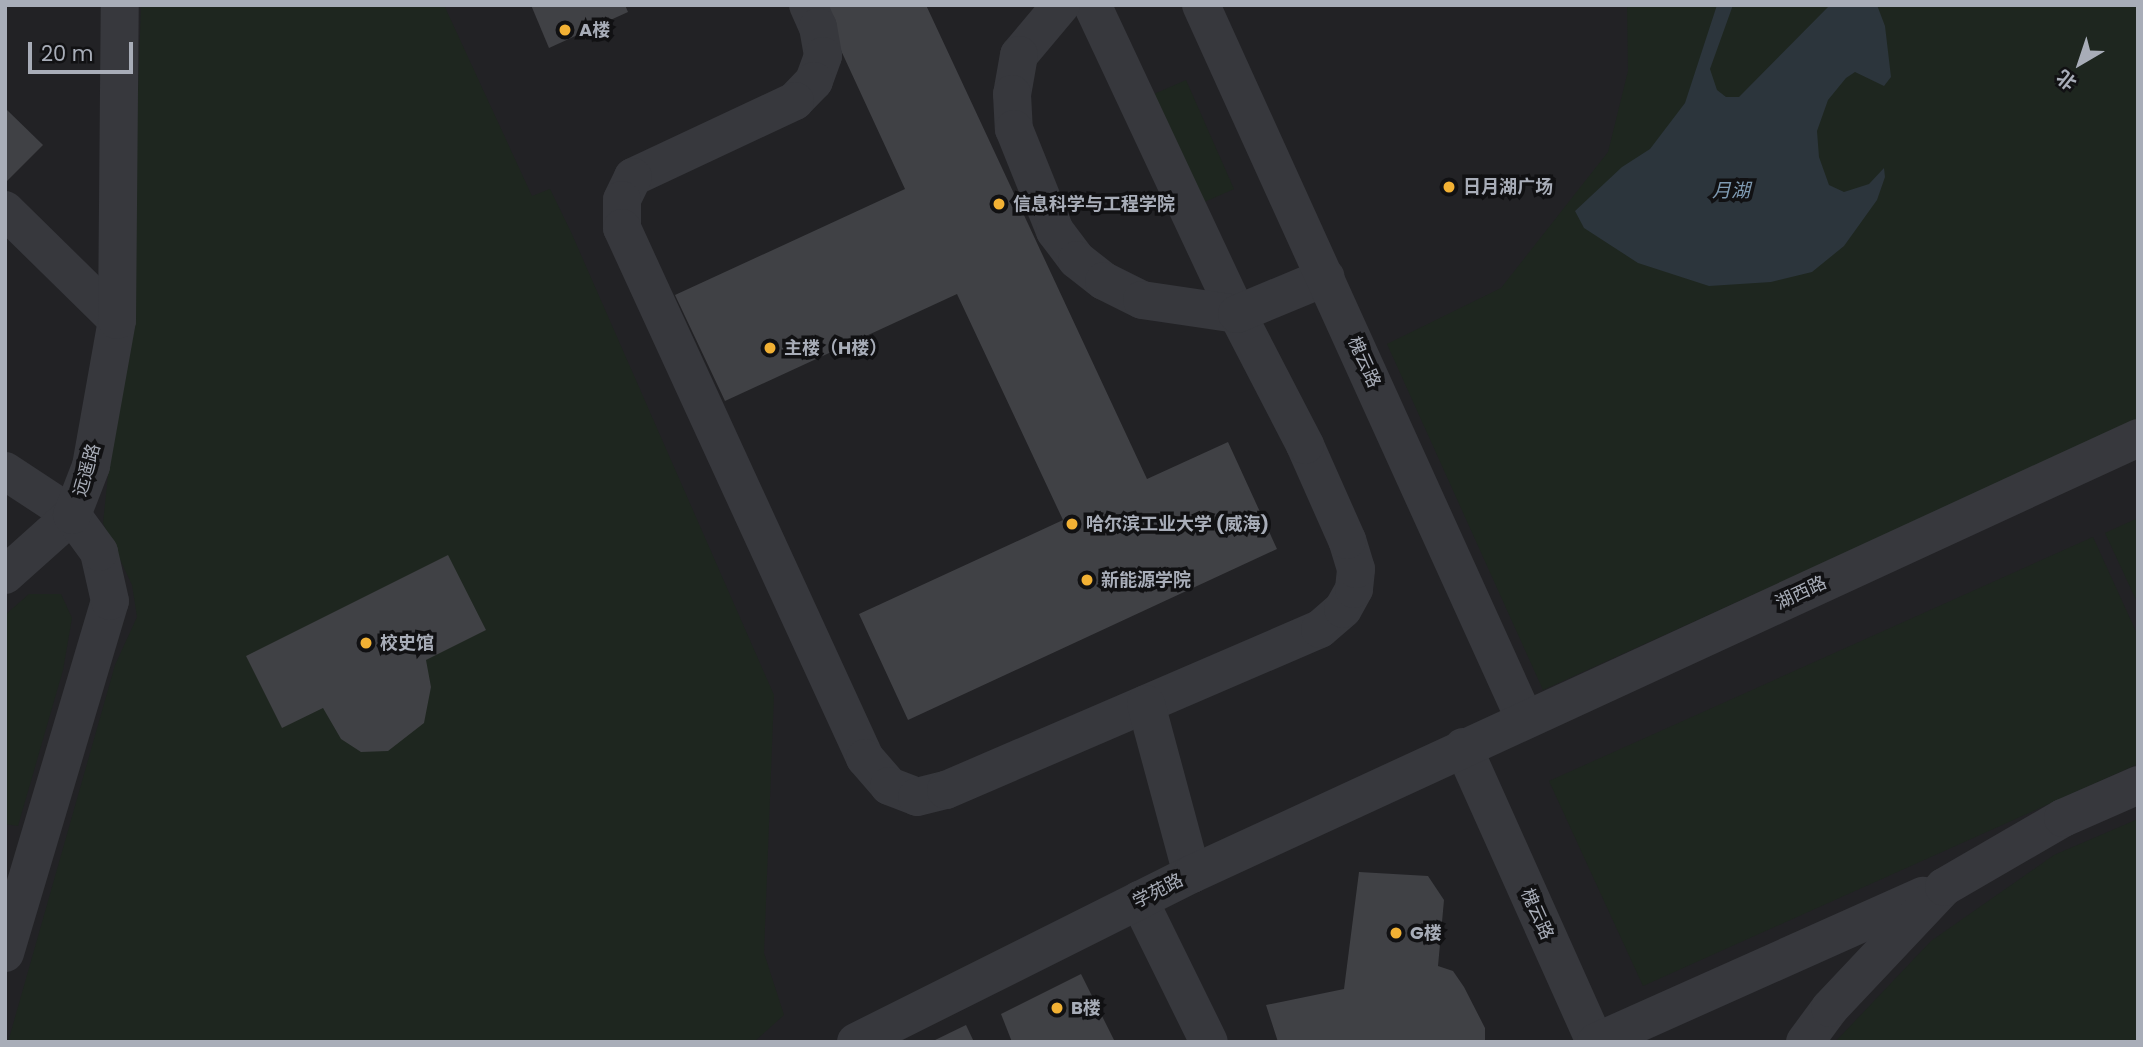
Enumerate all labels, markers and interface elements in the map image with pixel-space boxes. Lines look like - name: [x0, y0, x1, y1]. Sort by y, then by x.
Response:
- place label: A楼: [579, 19, 610, 41]
- marker: A楼: [557, 22, 573, 38]
- scale bar: [32, 28, 136, 72]
- north arrow: [2045, 28, 2115, 98]
- text: 20 m: [41, 39, 94, 68]
- text: 北: [2051, 63, 2082, 96]
- place label: 日月湖广场: [1463, 176, 1553, 198]
- marker: 日月湖广场: [1441, 179, 1457, 195]
- water label: 月湖: [1712, 180, 1750, 202]
- place label: 信息科学与工程学院: [1013, 193, 1175, 215]
- marker: 信息科学与工程学院: [991, 196, 1007, 212]
- street label: 槐云路: [1343, 333, 1385, 391]
- place label: 主楼（H楼）: [784, 337, 887, 359]
- marker: 主楼（H楼）: [762, 340, 778, 356]
- street label: 远遥路: [69, 441, 105, 499]
- place label: 哈尔滨工业大学 (威海): [1086, 513, 1269, 535]
- marker: 哈尔滨工业大学 (威海): [1064, 516, 1080, 532]
- place label: 新能源学院: [1101, 569, 1191, 591]
- marker: 新能源学院: [1079, 572, 1095, 588]
- street label: 湖西路: [1772, 572, 1830, 614]
- place label: 校史馆: [380, 632, 434, 654]
- marker: 校史馆: [358, 635, 374, 651]
- street label: 学苑路: [1129, 869, 1187, 913]
- street label: 槐云路: [1516, 885, 1558, 943]
- place label: G楼: [1410, 922, 1442, 944]
- marker: G楼: [1388, 925, 1404, 941]
- place label: B楼: [1071, 997, 1101, 1019]
- marker: B楼: [1049, 1000, 1065, 1016]

